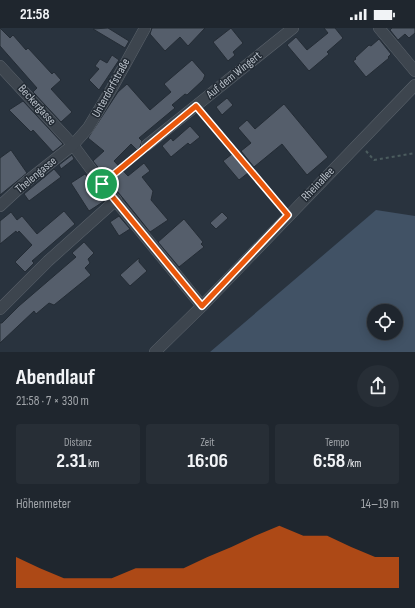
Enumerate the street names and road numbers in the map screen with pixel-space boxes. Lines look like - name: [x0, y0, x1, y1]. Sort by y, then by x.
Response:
- street label: Auf dem Wingert: [202, 48, 265, 103]
- street label: Unterdorfstraße: [89, 56, 134, 120]
- street label: Beckergasse: [15, 81, 59, 129]
- street label: Thelengasse: [12, 153, 60, 197]
- street label: Rheinallee: [298, 164, 338, 204]

